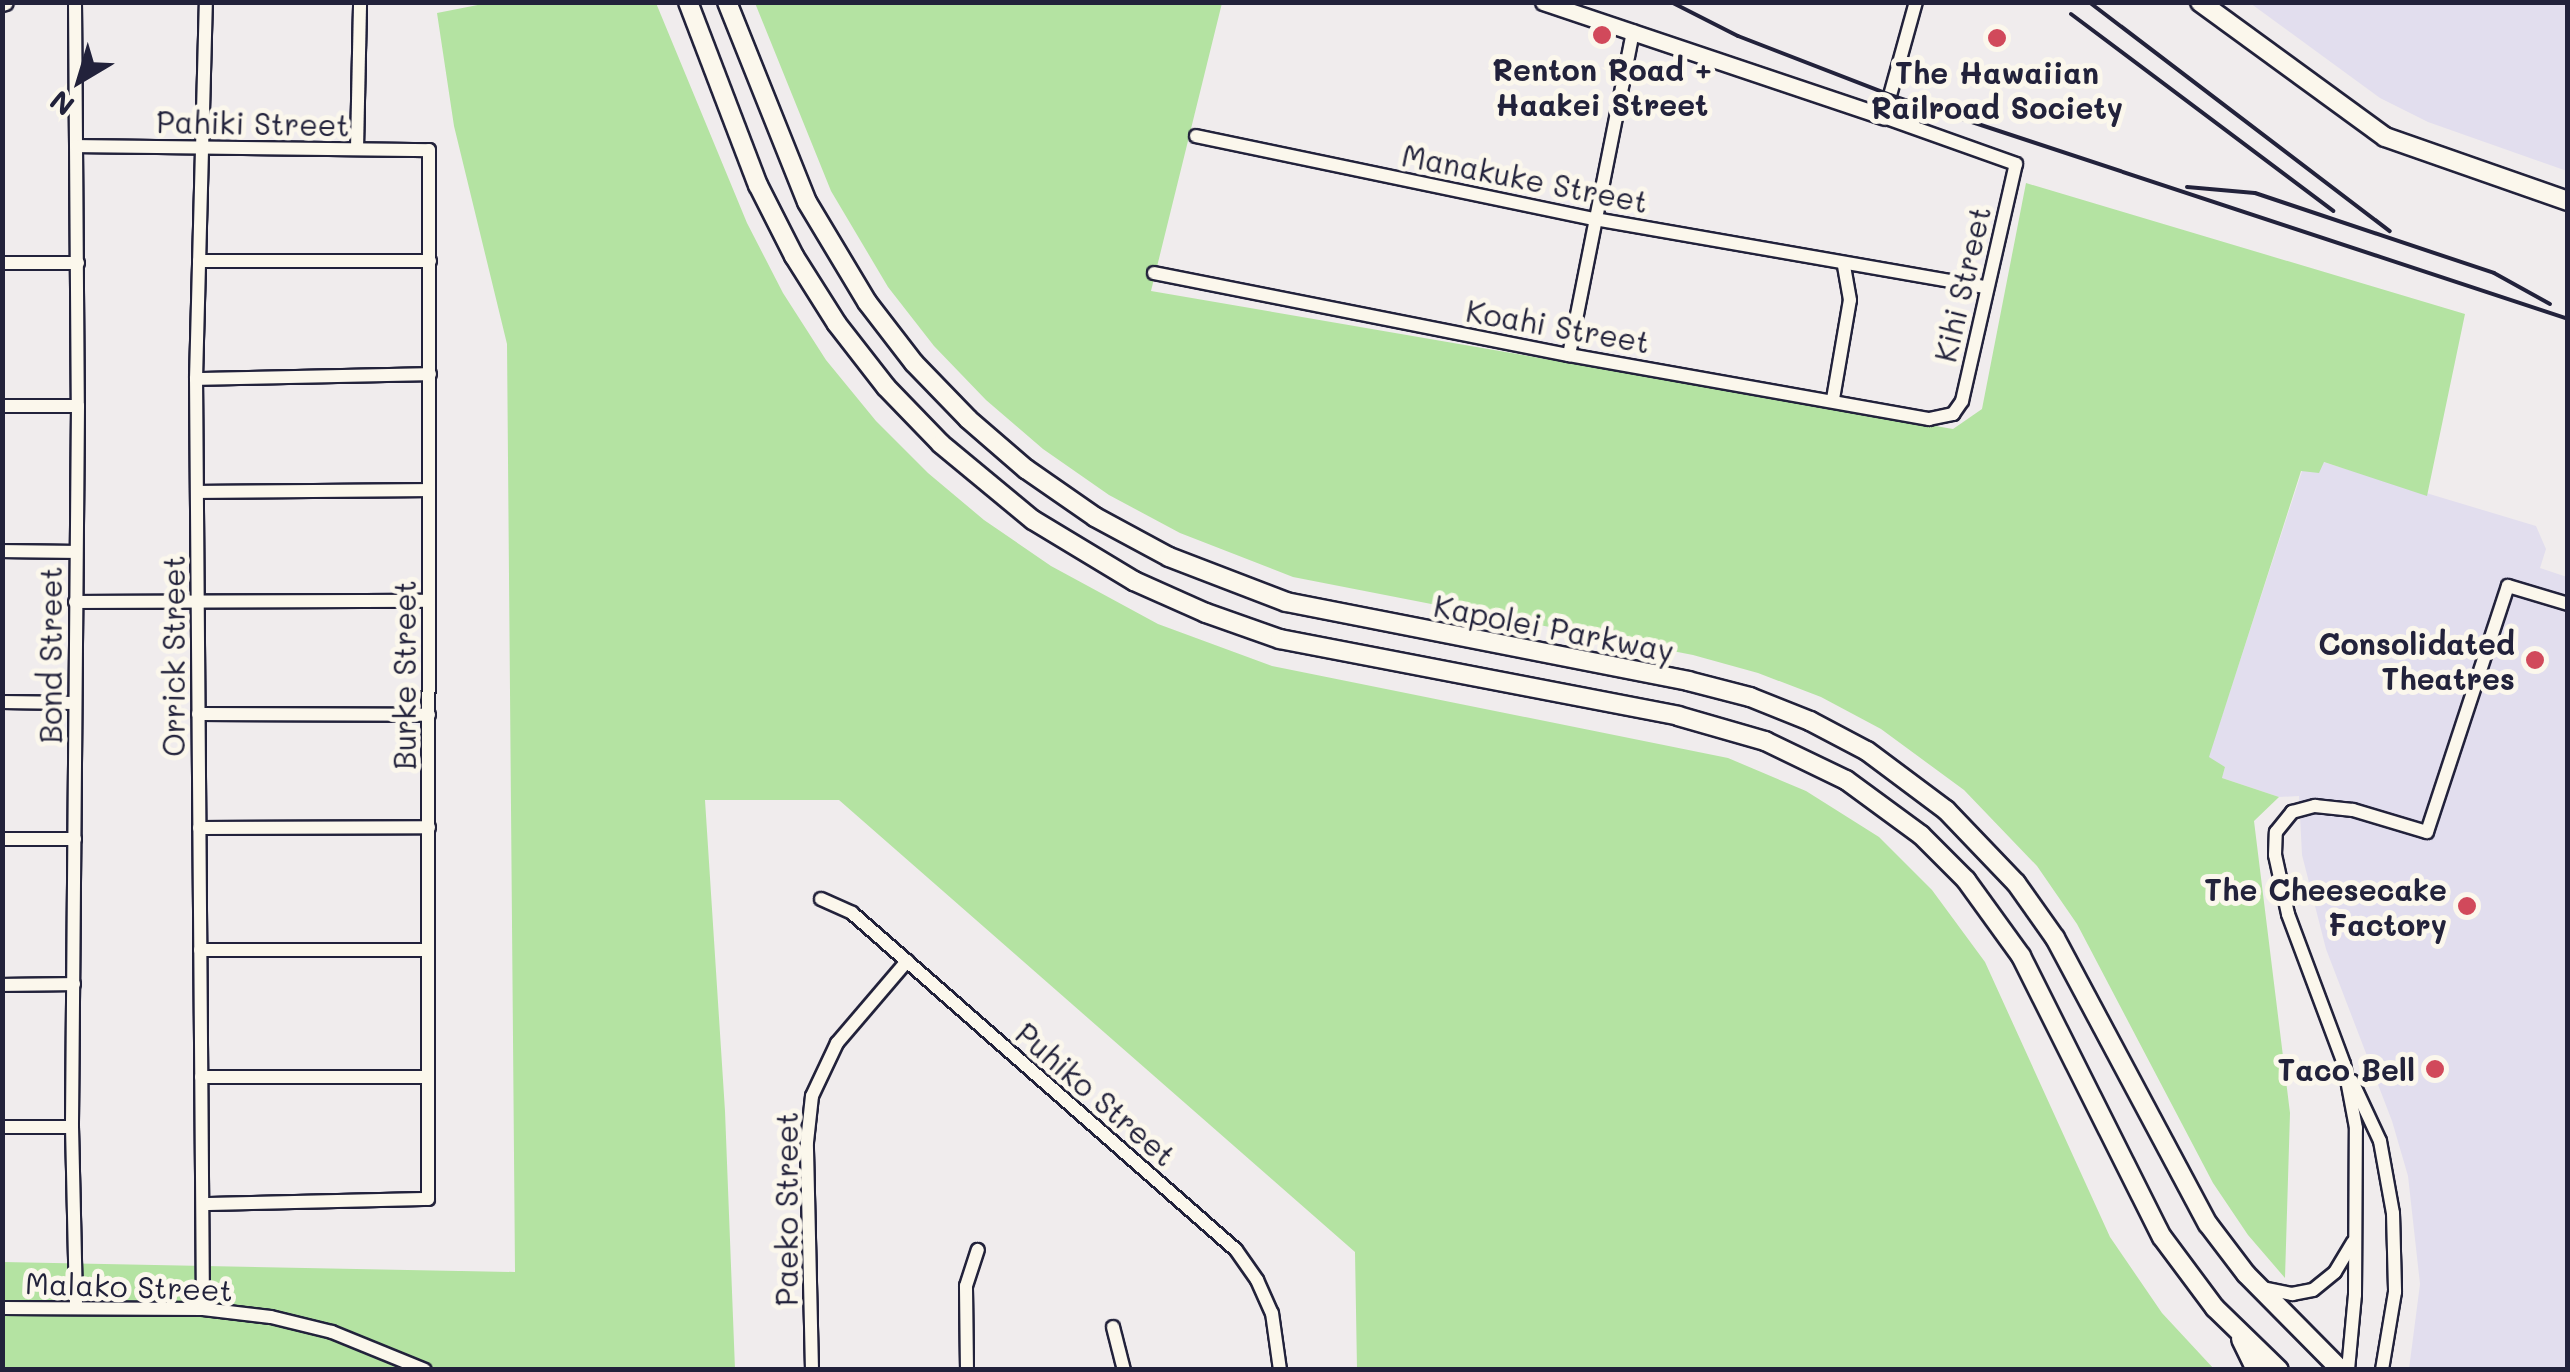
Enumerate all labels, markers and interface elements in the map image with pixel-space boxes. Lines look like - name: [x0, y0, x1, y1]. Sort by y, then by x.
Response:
- marker: Renton Road + Haakei Street: [1591, 24, 1613, 46]
- marker: The Hawaiian Railroad Society: [1986, 27, 2008, 49]
- north arrow: [30, 30, 130, 130]
- place label: Renton Road + Haakei Street: [1492, 51, 1712, 122]
- place label: The Hawaiian Railroad Society: [1871, 54, 2123, 124]
- text: N: [42, 83, 81, 124]
- street label: Pahiki Street: [156, 103, 350, 143]
- street label: Manakuke Street: [1399, 136, 1651, 220]
- street label: Kihi Street: [1927, 203, 1997, 365]
- street label: Koahi Street: [1463, 292, 1653, 360]
- street label: Orrick Street: [155, 555, 191, 757]
- street label: Bond Street: [32, 566, 68, 744]
- street label: Burke Street: [386, 580, 422, 770]
- street label: Kapolei Parkway: [1431, 587, 1677, 669]
- place label: Consolidated Theatres: [2318, 625, 2515, 696]
- marker: Consolidated Theatres: [2524, 649, 2546, 671]
- place label: The Cheesecake Factory: [2204, 871, 2447, 942]
- marker: The Cheesecake Factory: [2456, 895, 2478, 917]
- street label: Puhiko Street: [1009, 1015, 1183, 1173]
- place label: Taco Bell: [2278, 1051, 2415, 1087]
- marker: Taco Bell: [2424, 1058, 2446, 1080]
- street label: Paeko Street: [768, 1112, 804, 1306]
- street label: Malako Street: [25, 1264, 233, 1308]

